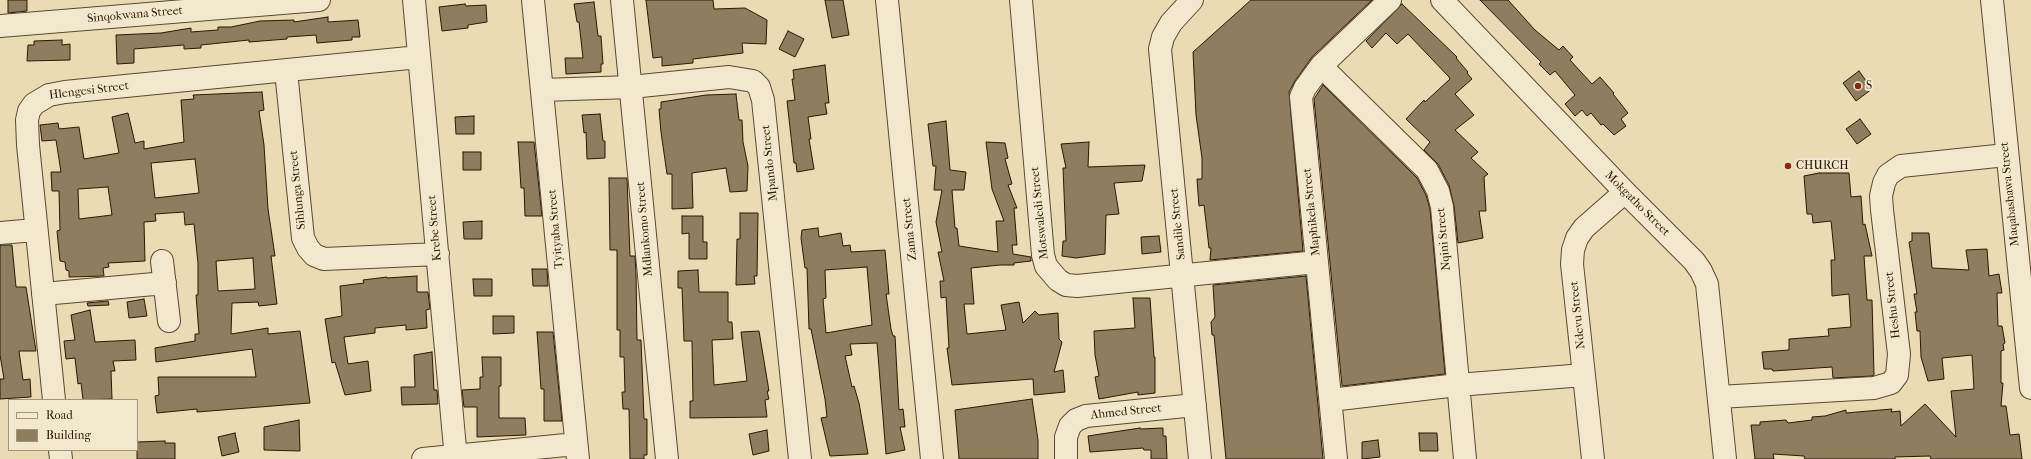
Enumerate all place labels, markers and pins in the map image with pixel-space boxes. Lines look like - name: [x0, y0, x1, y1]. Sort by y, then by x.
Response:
- place label: S: [1866, 79, 1872, 93]
- marker: S: [1853, 81, 1863, 91]
- place label: CHURCH: [1796, 159, 1849, 173]
- marker: CHURCH: [1783, 161, 1793, 171]

